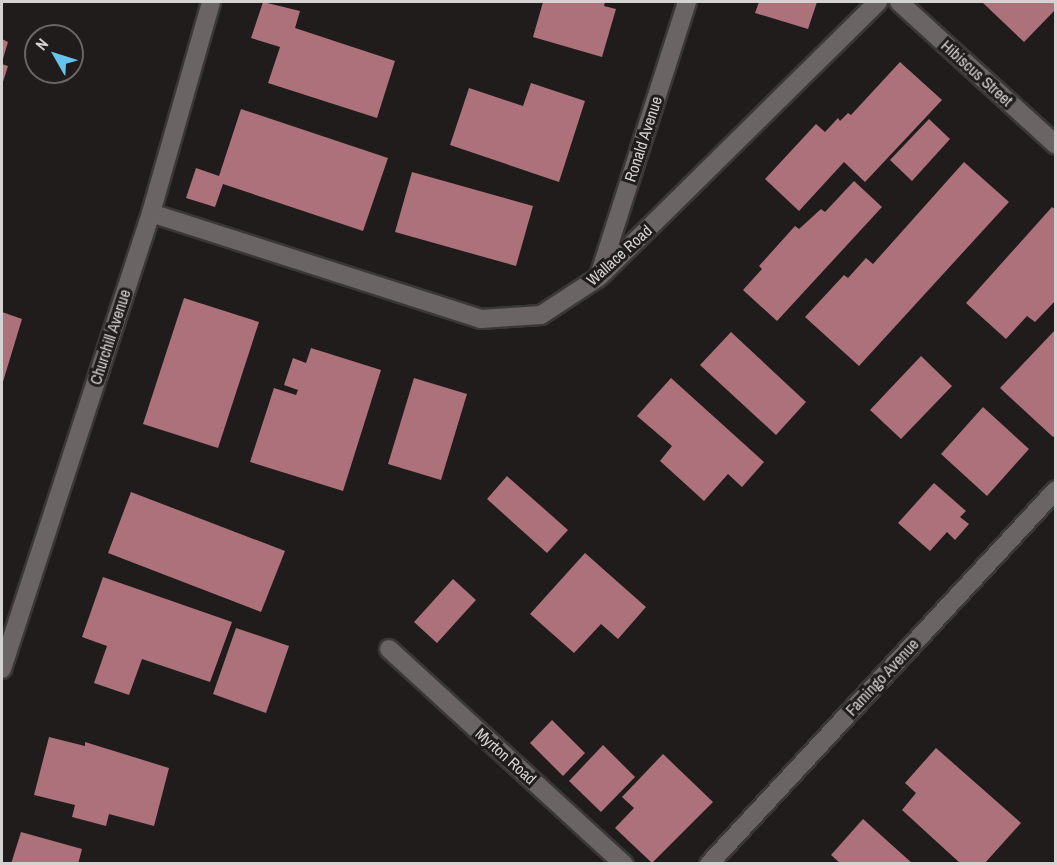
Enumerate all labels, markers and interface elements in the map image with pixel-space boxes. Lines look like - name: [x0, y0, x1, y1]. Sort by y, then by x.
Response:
- north arrow: [24, 24, 84, 84]
- text: N: [30, 33, 53, 55]
- street label: Hibiscus Street: [937, 36, 1017, 110]
- street label: Ronald Avenue: [620, 93, 666, 185]
- street label: Wallace Road: [582, 221, 656, 289]
- street label: Churchill Avenue: [85, 287, 135, 387]
- street label: Famingo Avenue: [841, 634, 923, 720]
- street label: Myrton Road: [472, 724, 540, 788]

